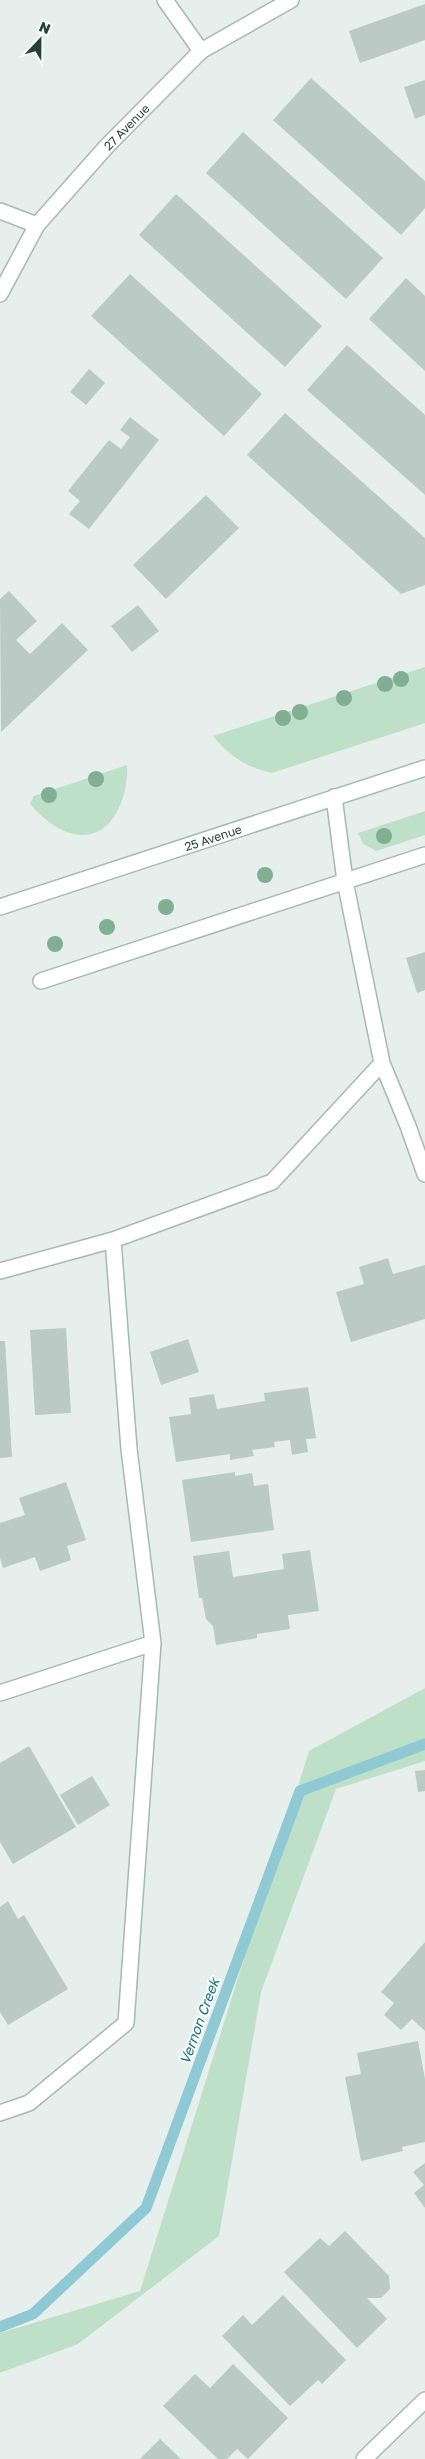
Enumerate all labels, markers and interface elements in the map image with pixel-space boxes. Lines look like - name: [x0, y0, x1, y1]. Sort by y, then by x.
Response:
- north arrow: [15, 15, 65, 65]
- text: N: [37, 18, 53, 37]
- street label: 27 Avenue: [100, 101, 152, 153]
- street label: 25 Avenue: [182, 821, 243, 854]
- water label: Vernon Creek: [176, 1974, 223, 2066]

